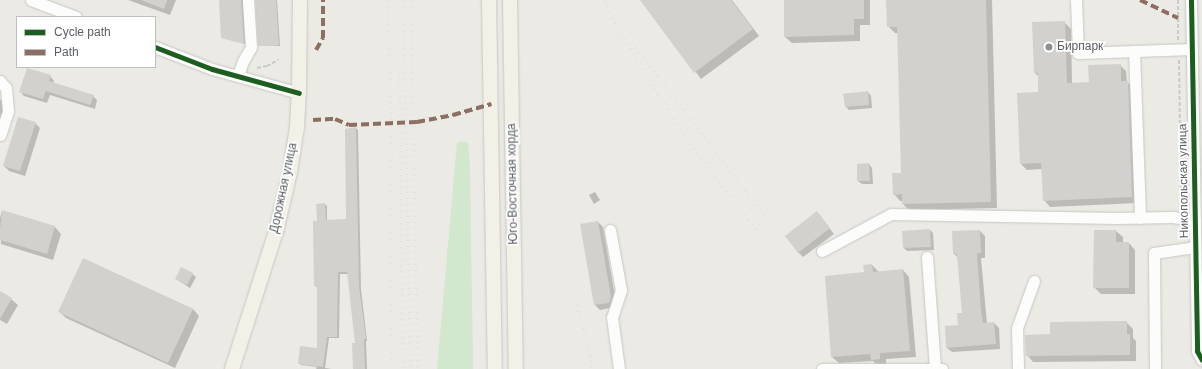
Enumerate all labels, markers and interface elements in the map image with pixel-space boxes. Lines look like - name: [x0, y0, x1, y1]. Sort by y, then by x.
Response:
- legend: [16, 16, 156, 68]
- text: Cycle path: [54, 25, 111, 39]
- place label: Бирпарк: [1057, 40, 1103, 54]
- marker: Бирпарк: [1044, 42, 1054, 52]
- text: Path: [54, 45, 79, 59]
- street label: Юго-Восточная хорда: [505, 123, 521, 245]
- street label: Никопольская улица: [1176, 124, 1192, 238]
- street label: Дорожная улица: [267, 141, 301, 235]

